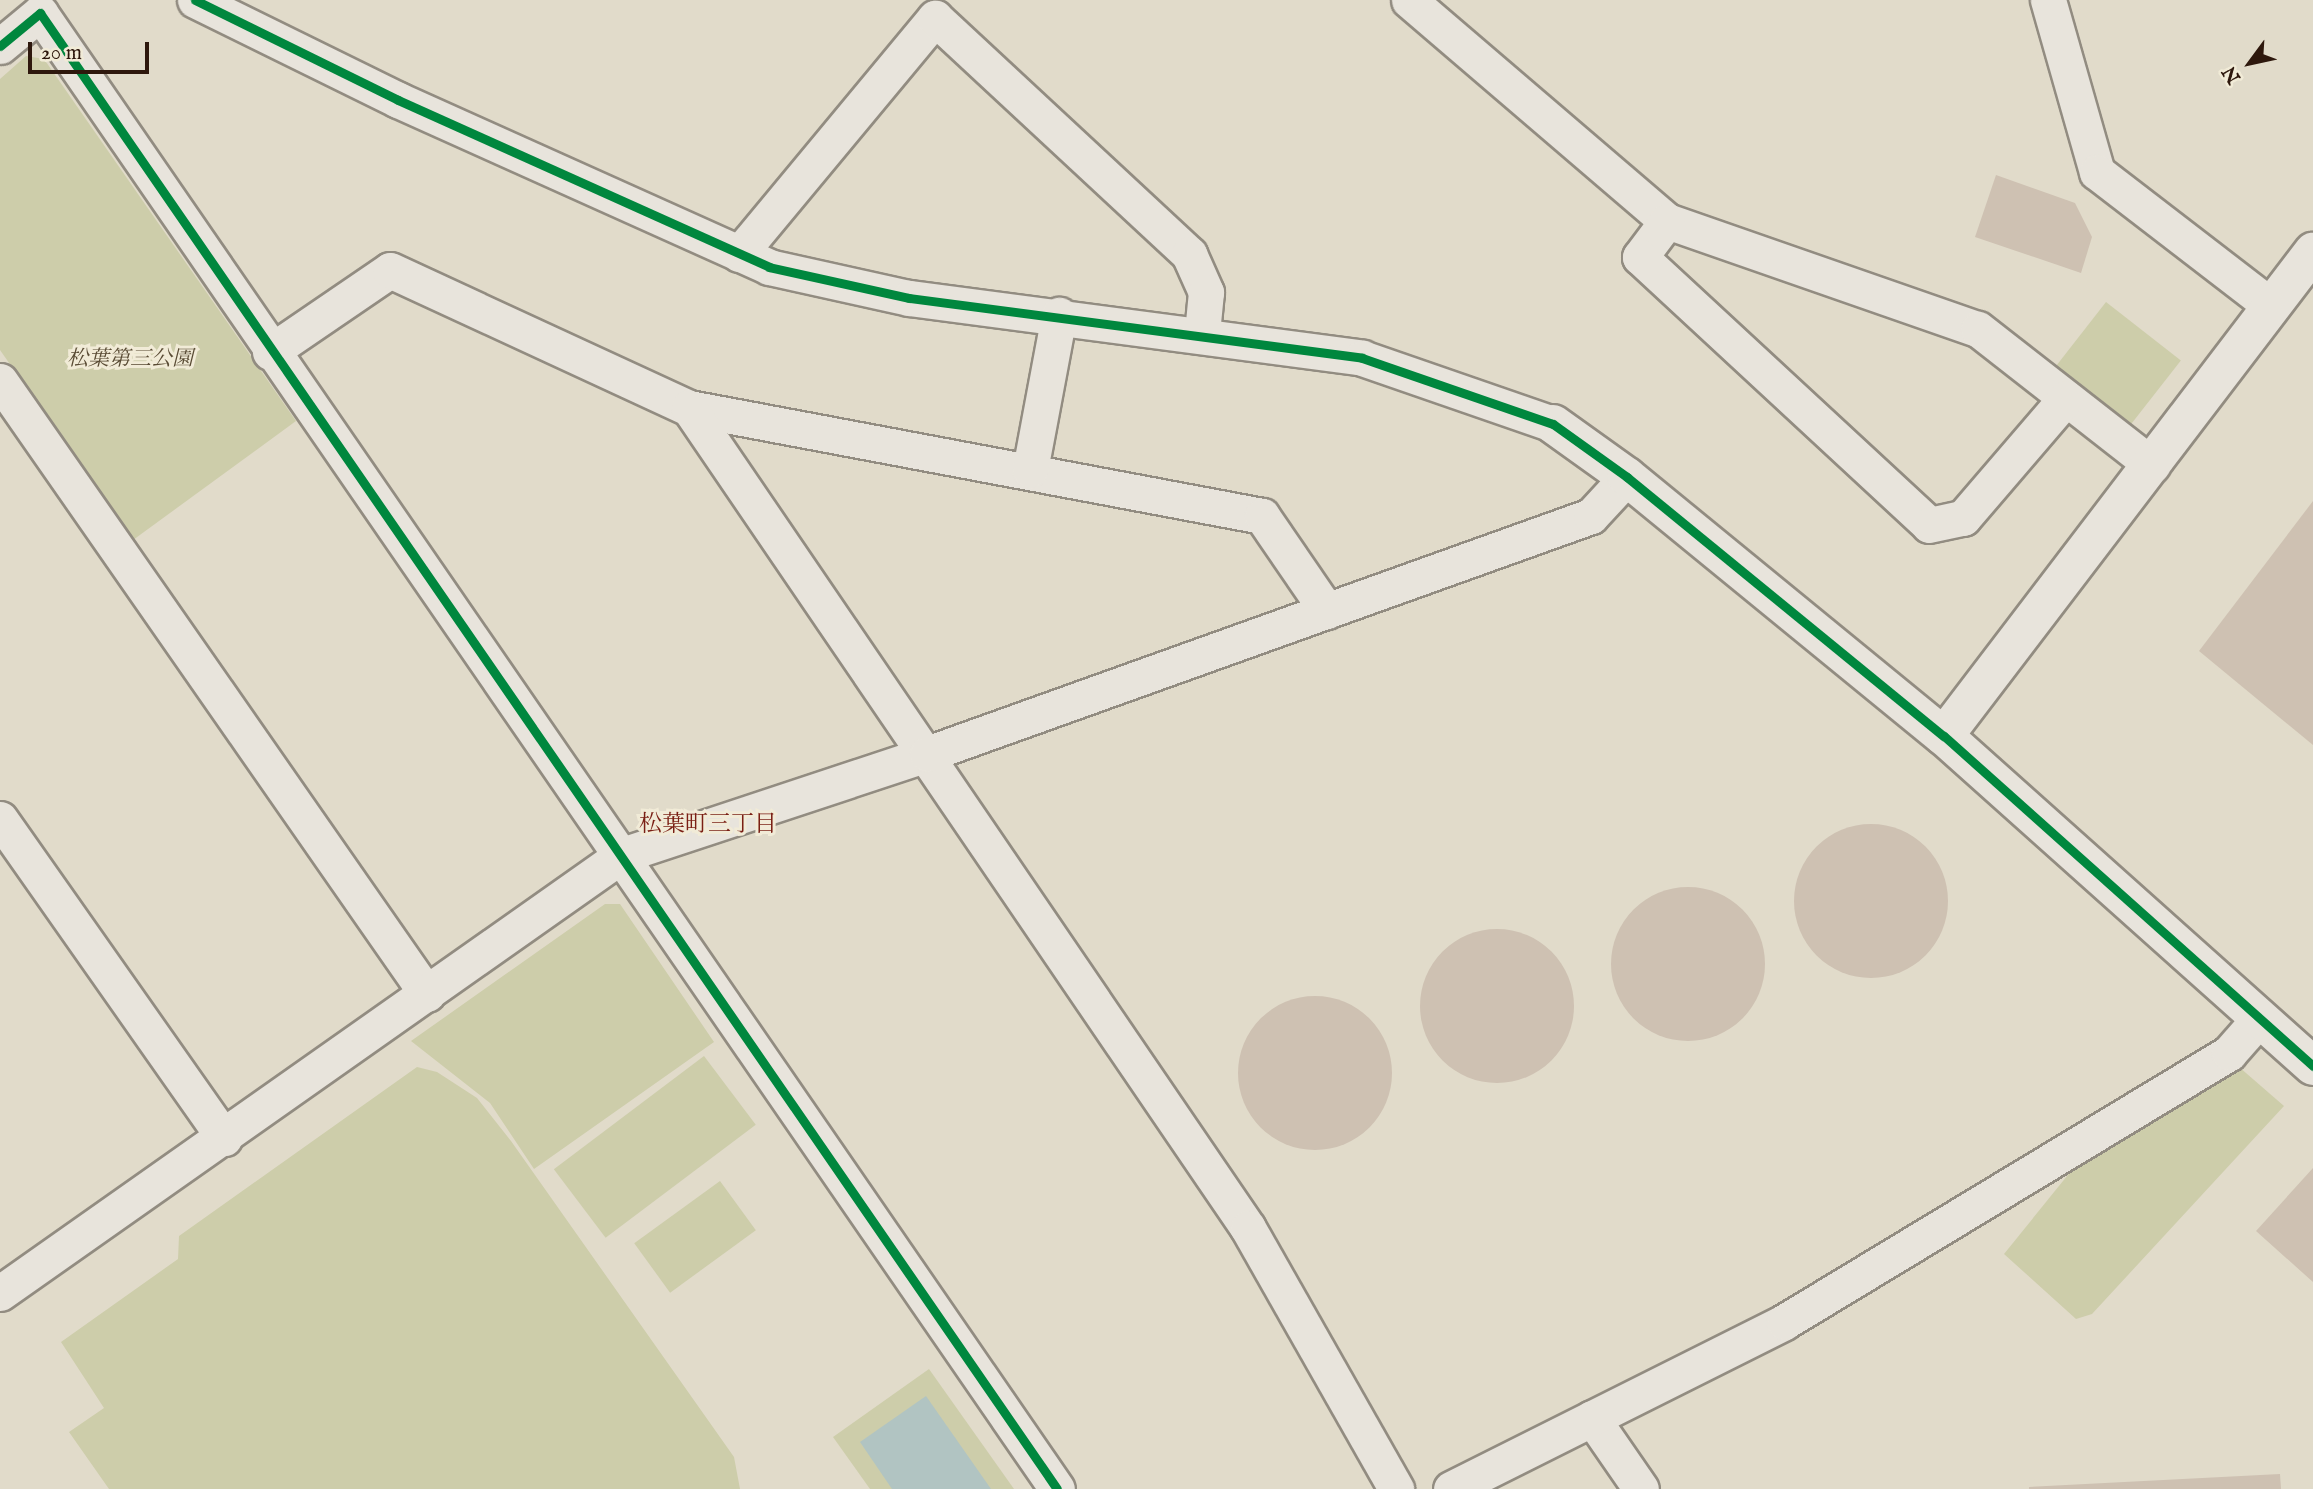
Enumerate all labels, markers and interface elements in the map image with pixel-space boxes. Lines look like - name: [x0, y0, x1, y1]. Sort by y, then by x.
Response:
- scale bar: [32, 28, 152, 72]
- north arrow: [2215, 28, 2285, 98]
- text: 20 m: [41, 40, 82, 67]
- text: N: [2218, 61, 2247, 88]
- park label: 松葉第三公園: [67, 347, 193, 373]
- district label: 松葉町三丁目: [639, 811, 777, 839]

